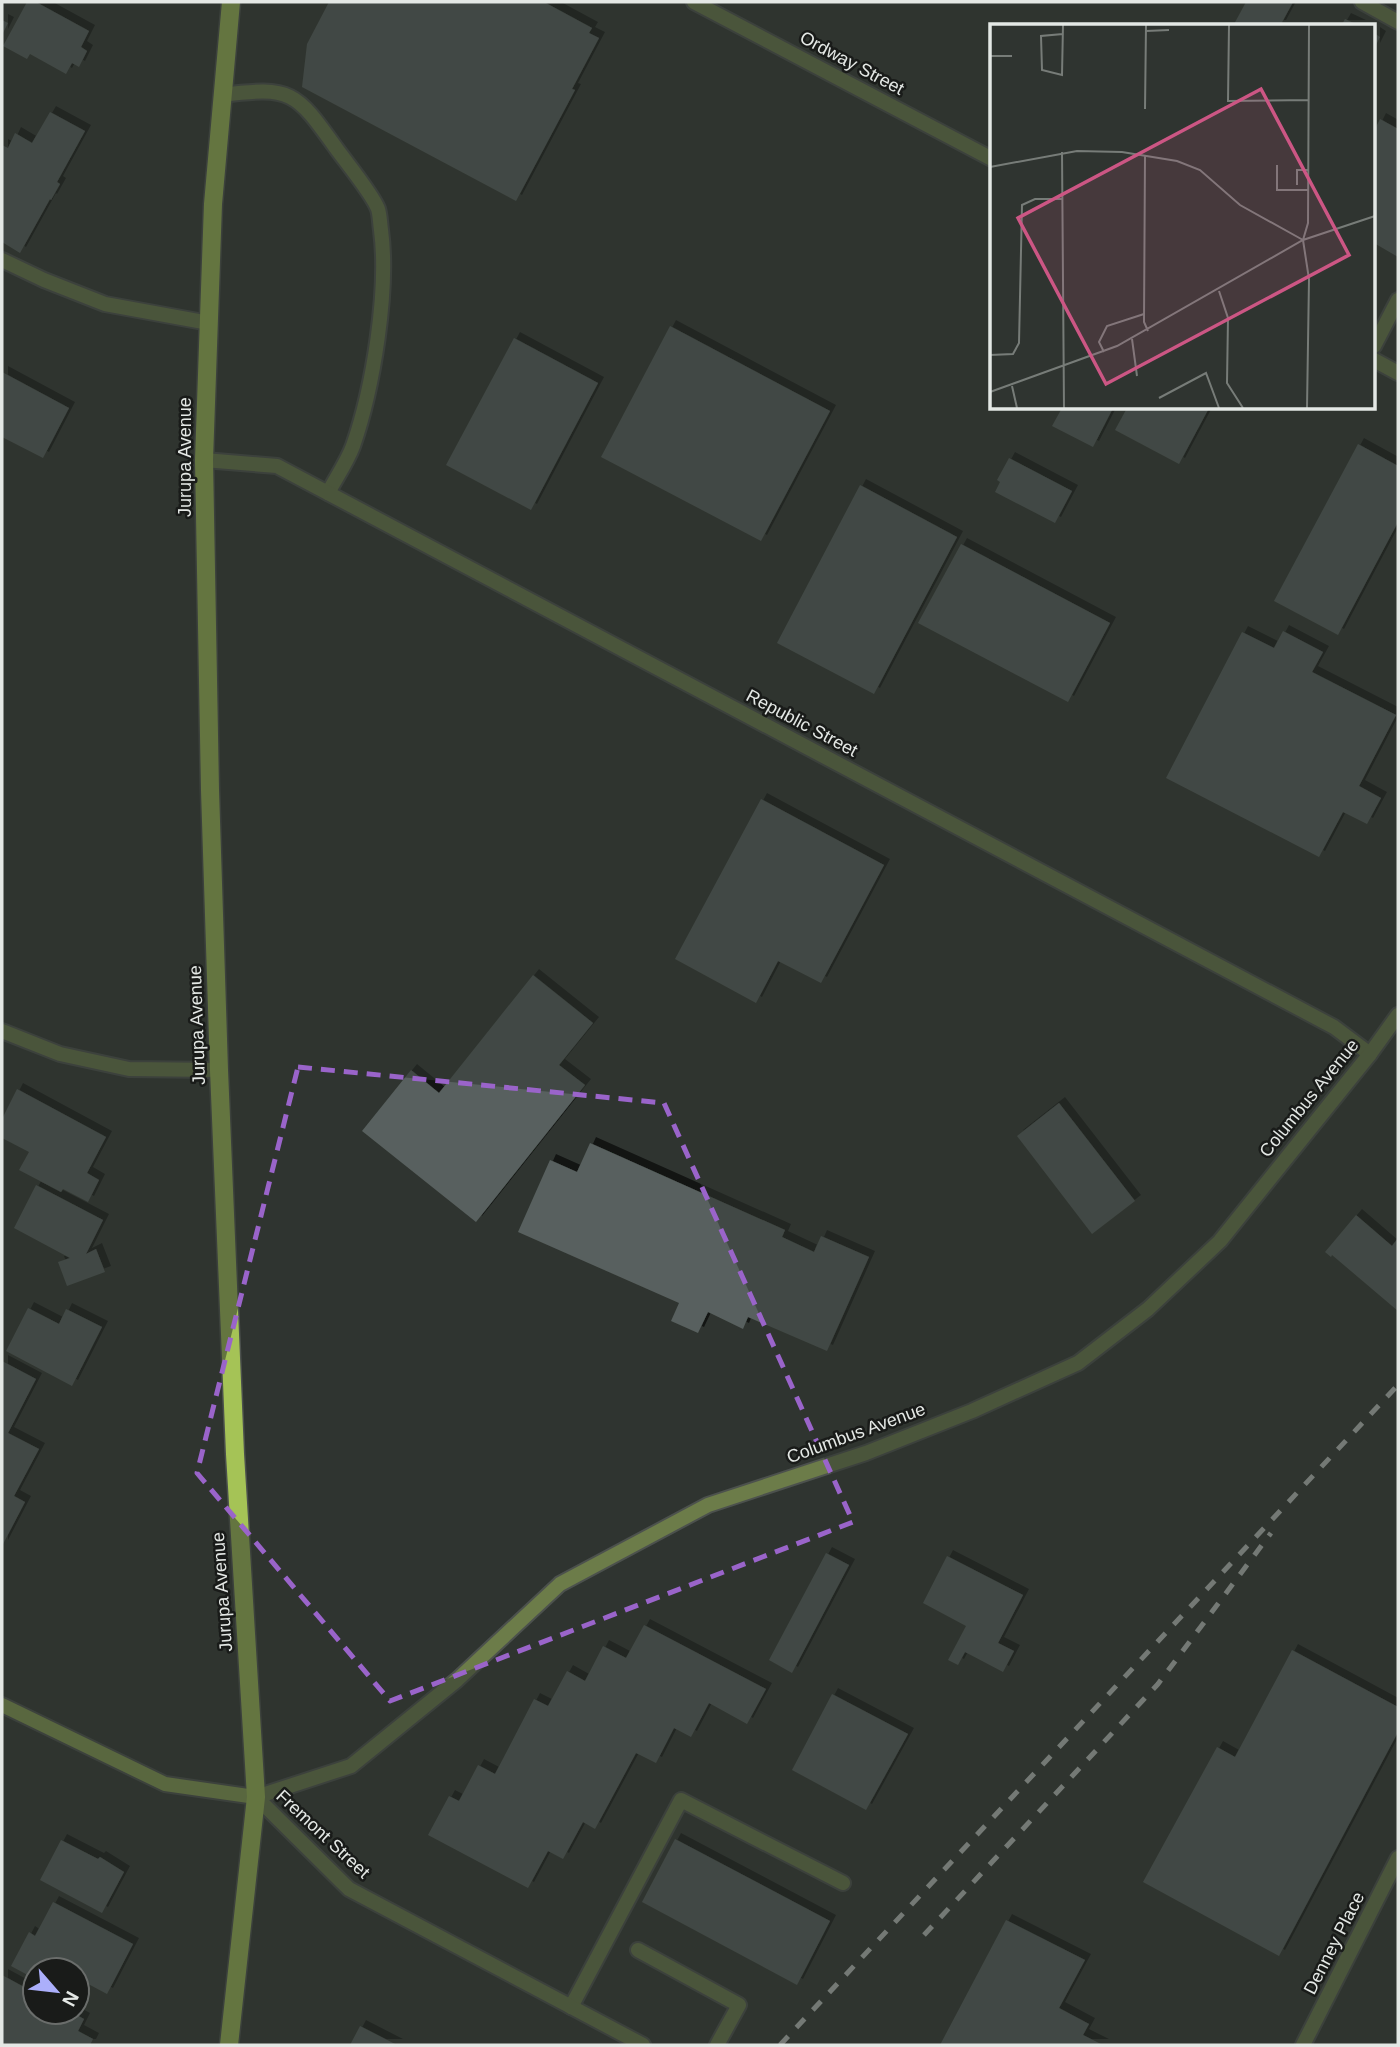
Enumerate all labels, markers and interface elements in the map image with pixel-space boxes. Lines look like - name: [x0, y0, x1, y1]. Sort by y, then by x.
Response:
- inset map: [990, 24, 1376, 410]
- street label: Ordway Street: [797, 27, 907, 99]
- street label: Jurupa Avenue: [175, 397, 195, 517]
- street label: Republic Street: [743, 685, 861, 761]
- street label: Jurupa Avenue: [185, 965, 209, 1085]
- street label: Columbus Avenue: [1255, 1035, 1363, 1161]
- street label: Columbus Avenue: [784, 1399, 928, 1467]
- street label: Jurupa Avenue: [208, 1532, 236, 1652]
- street label: Fremont Street: [272, 1786, 374, 1882]
- street label: Denney Place: [1300, 1889, 1368, 1997]
- north arrow: [21, 1956, 91, 2026]
- text: N: [58, 1988, 83, 2010]

